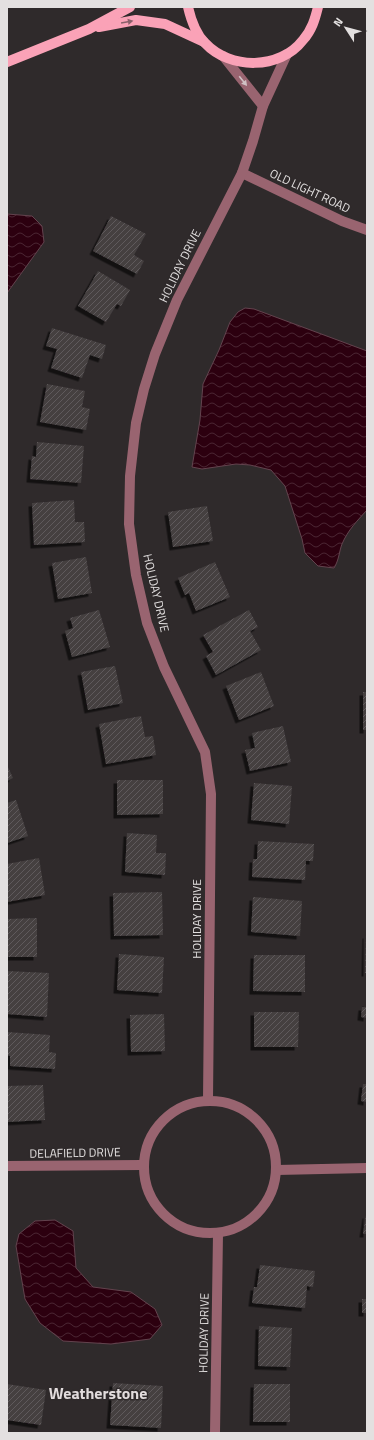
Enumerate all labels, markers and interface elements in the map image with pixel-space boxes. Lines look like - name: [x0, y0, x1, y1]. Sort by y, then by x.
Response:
- north arrow: [326, 8, 366, 48]
- text: N: [329, 14, 347, 30]
- one-way arrow: [121, 19, 133, 25]
- one-way arrow: [238, 76, 247, 87]
- street label: OLD LIGHT ROAD: [267, 163, 354, 218]
- street label: HOLIDAY DRIVE: [154, 225, 206, 306]
- street label: HOLIDAY DRIVE: [138, 552, 175, 634]
- street label: HOLIDAY DRIVE: [187, 879, 206, 959]
- street label: DELAFIELD DRIVE: [29, 1142, 121, 1163]
- street label: HOLIDAY DRIVE: [193, 1293, 214, 1373]
- district label: Weatherstone: [49, 1381, 147, 1405]

